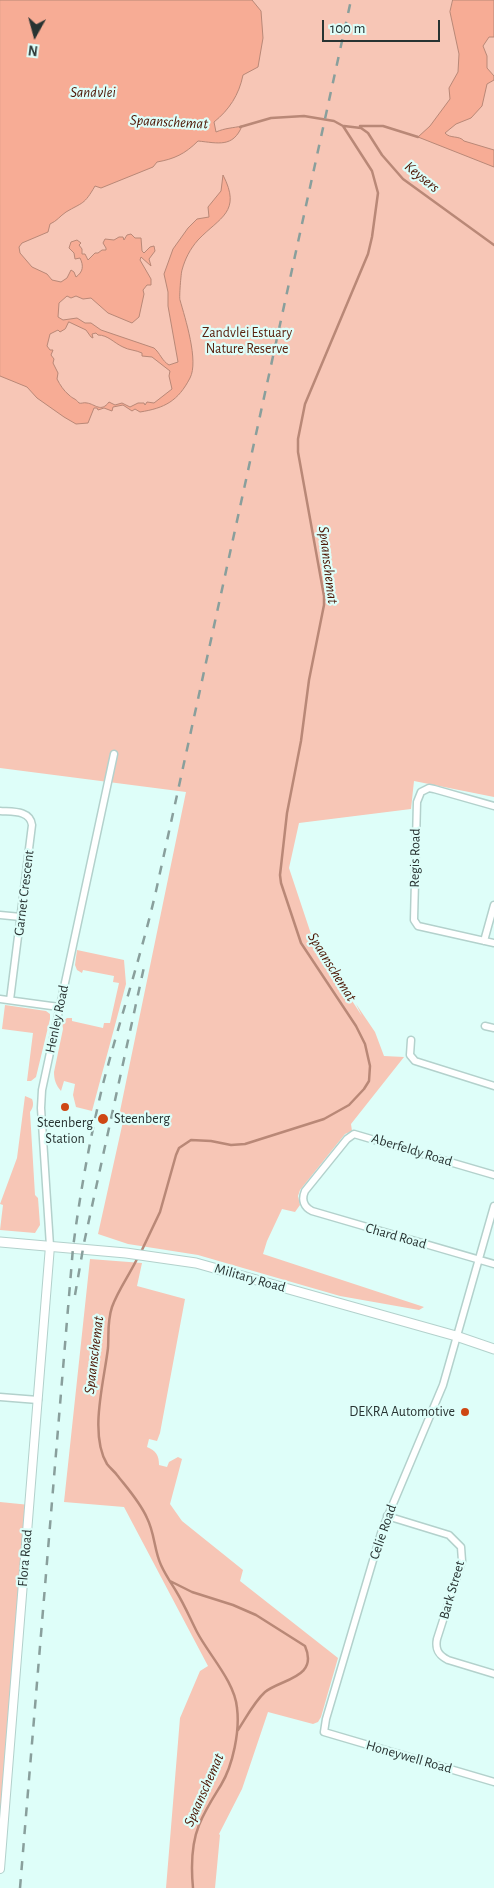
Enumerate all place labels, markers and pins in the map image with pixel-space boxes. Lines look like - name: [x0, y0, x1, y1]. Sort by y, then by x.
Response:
- marker: Steenberg Station: [59, 1101, 71, 1113]
- place label: Steenberg: [114, 1111, 170, 1127]
- marker: Steenberg: [96, 1112, 110, 1126]
- place label: Steenberg Station: [37, 1115, 93, 1148]
- place label: DEKRA Automotive: [349, 1404, 455, 1420]
- marker: DEKRA Automotive: [459, 1406, 471, 1418]

